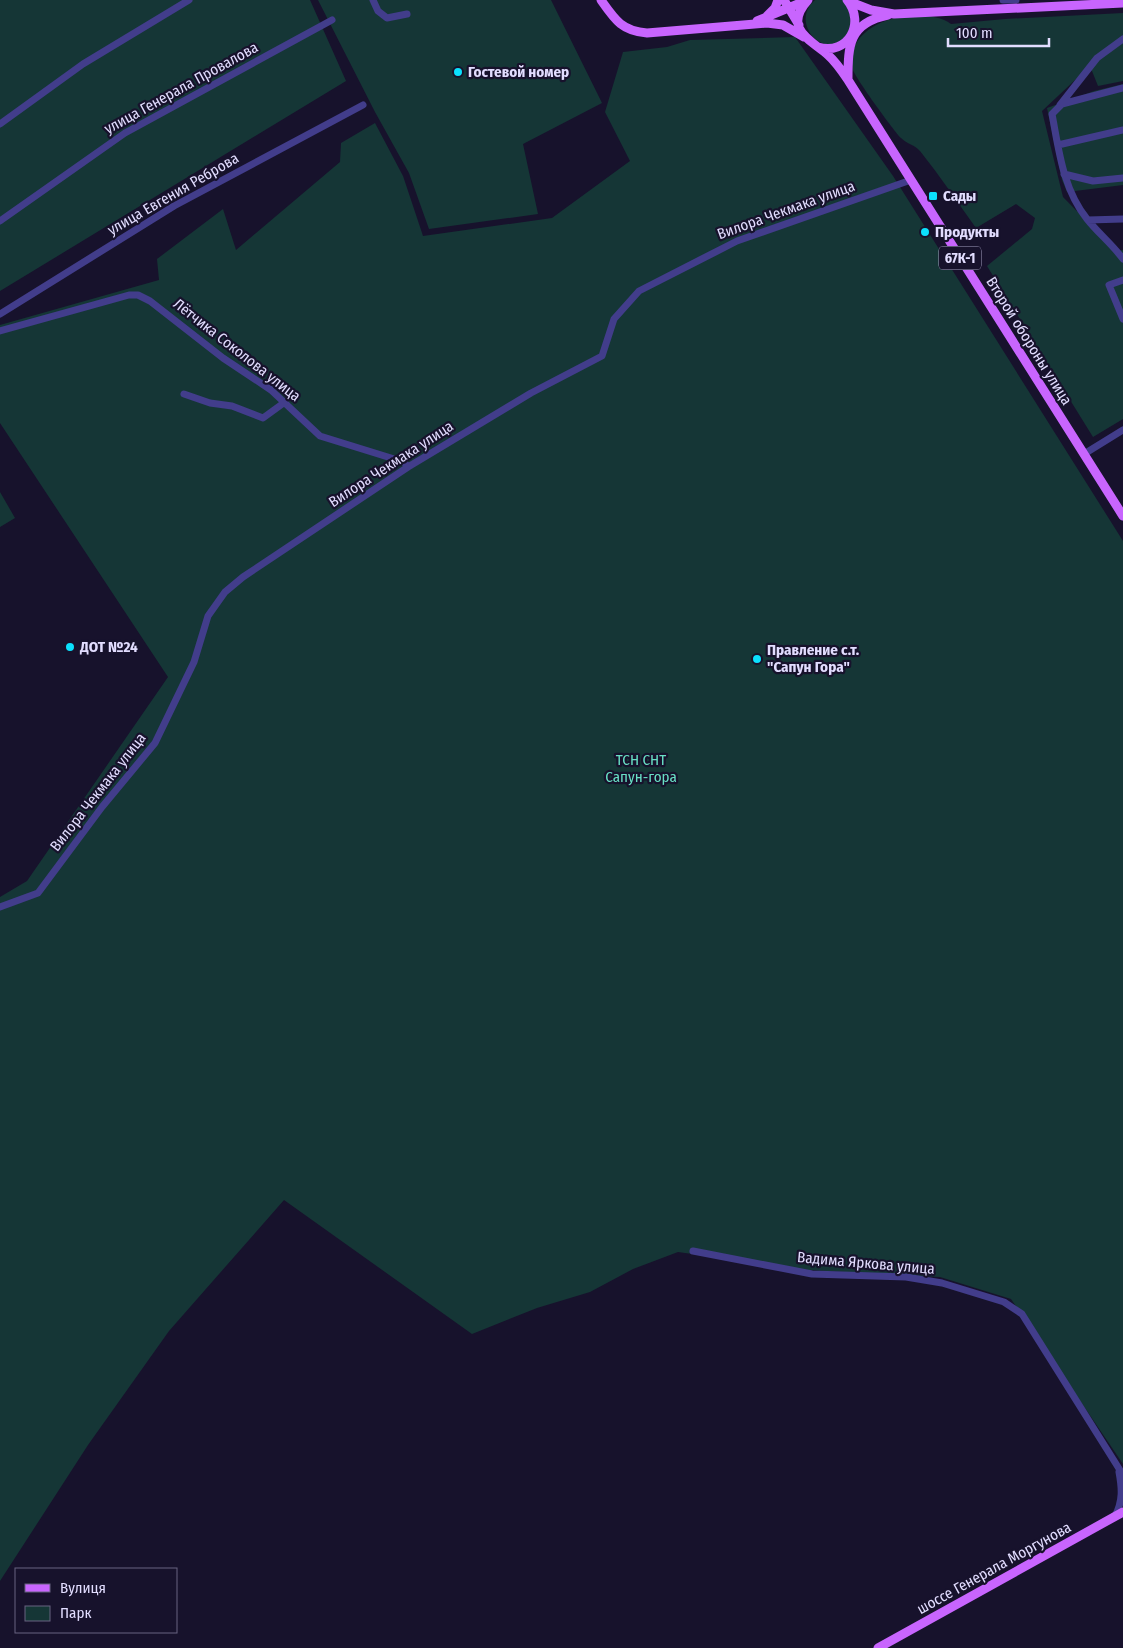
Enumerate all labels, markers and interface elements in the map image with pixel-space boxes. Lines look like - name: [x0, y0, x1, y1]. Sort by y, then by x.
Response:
- scale bar: [948, 15, 1049, 47]
- text: 100 m: [956, 24, 993, 42]
- street label: улица Генерала Провалова: [101, 38, 261, 138]
- place label: Гостевой номер: [468, 63, 569, 81]
- marker: Гостевой номер: [452, 66, 464, 78]
- street label: улица Евгения Реброва: [104, 149, 242, 239]
- street label: Вилора Чекмака улица: [715, 177, 857, 243]
- place label: Сады: [943, 187, 976, 205]
- marker: Сады: [927, 190, 939, 202]
- place label: Продукты: [935, 223, 999, 241]
- marker: Продукты: [919, 226, 931, 238]
- road number: 67К-1: [939, 247, 981, 270]
- street label: Второй обороны улица: [982, 274, 1076, 408]
- street label: Лётчика Соколова улица: [170, 295, 304, 405]
- street label: Вилора Чекмака улица: [325, 417, 457, 511]
- place label: ДОТ №24: [79, 638, 138, 656]
- marker: ДОТ №24: [64, 641, 76, 653]
- place label: Правление с.т. "Сапун Гора": [767, 641, 860, 676]
- marker: Правление с.т. "Сапун Гора": [751, 653, 763, 665]
- street label: Вилора Чекмака улица: [46, 729, 150, 855]
- park label: ТСН СНТ Сапун-гора: [605, 751, 677, 786]
- street label: Вадима Яркова улица: [796, 1248, 936, 1278]
- street label: шоссе Генерала Моргунова: [914, 1518, 1074, 1618]
- legend: [15, 1568, 178, 1633]
- text: Вулиця: [60, 1579, 106, 1597]
- text: Парк: [60, 1604, 91, 1622]

